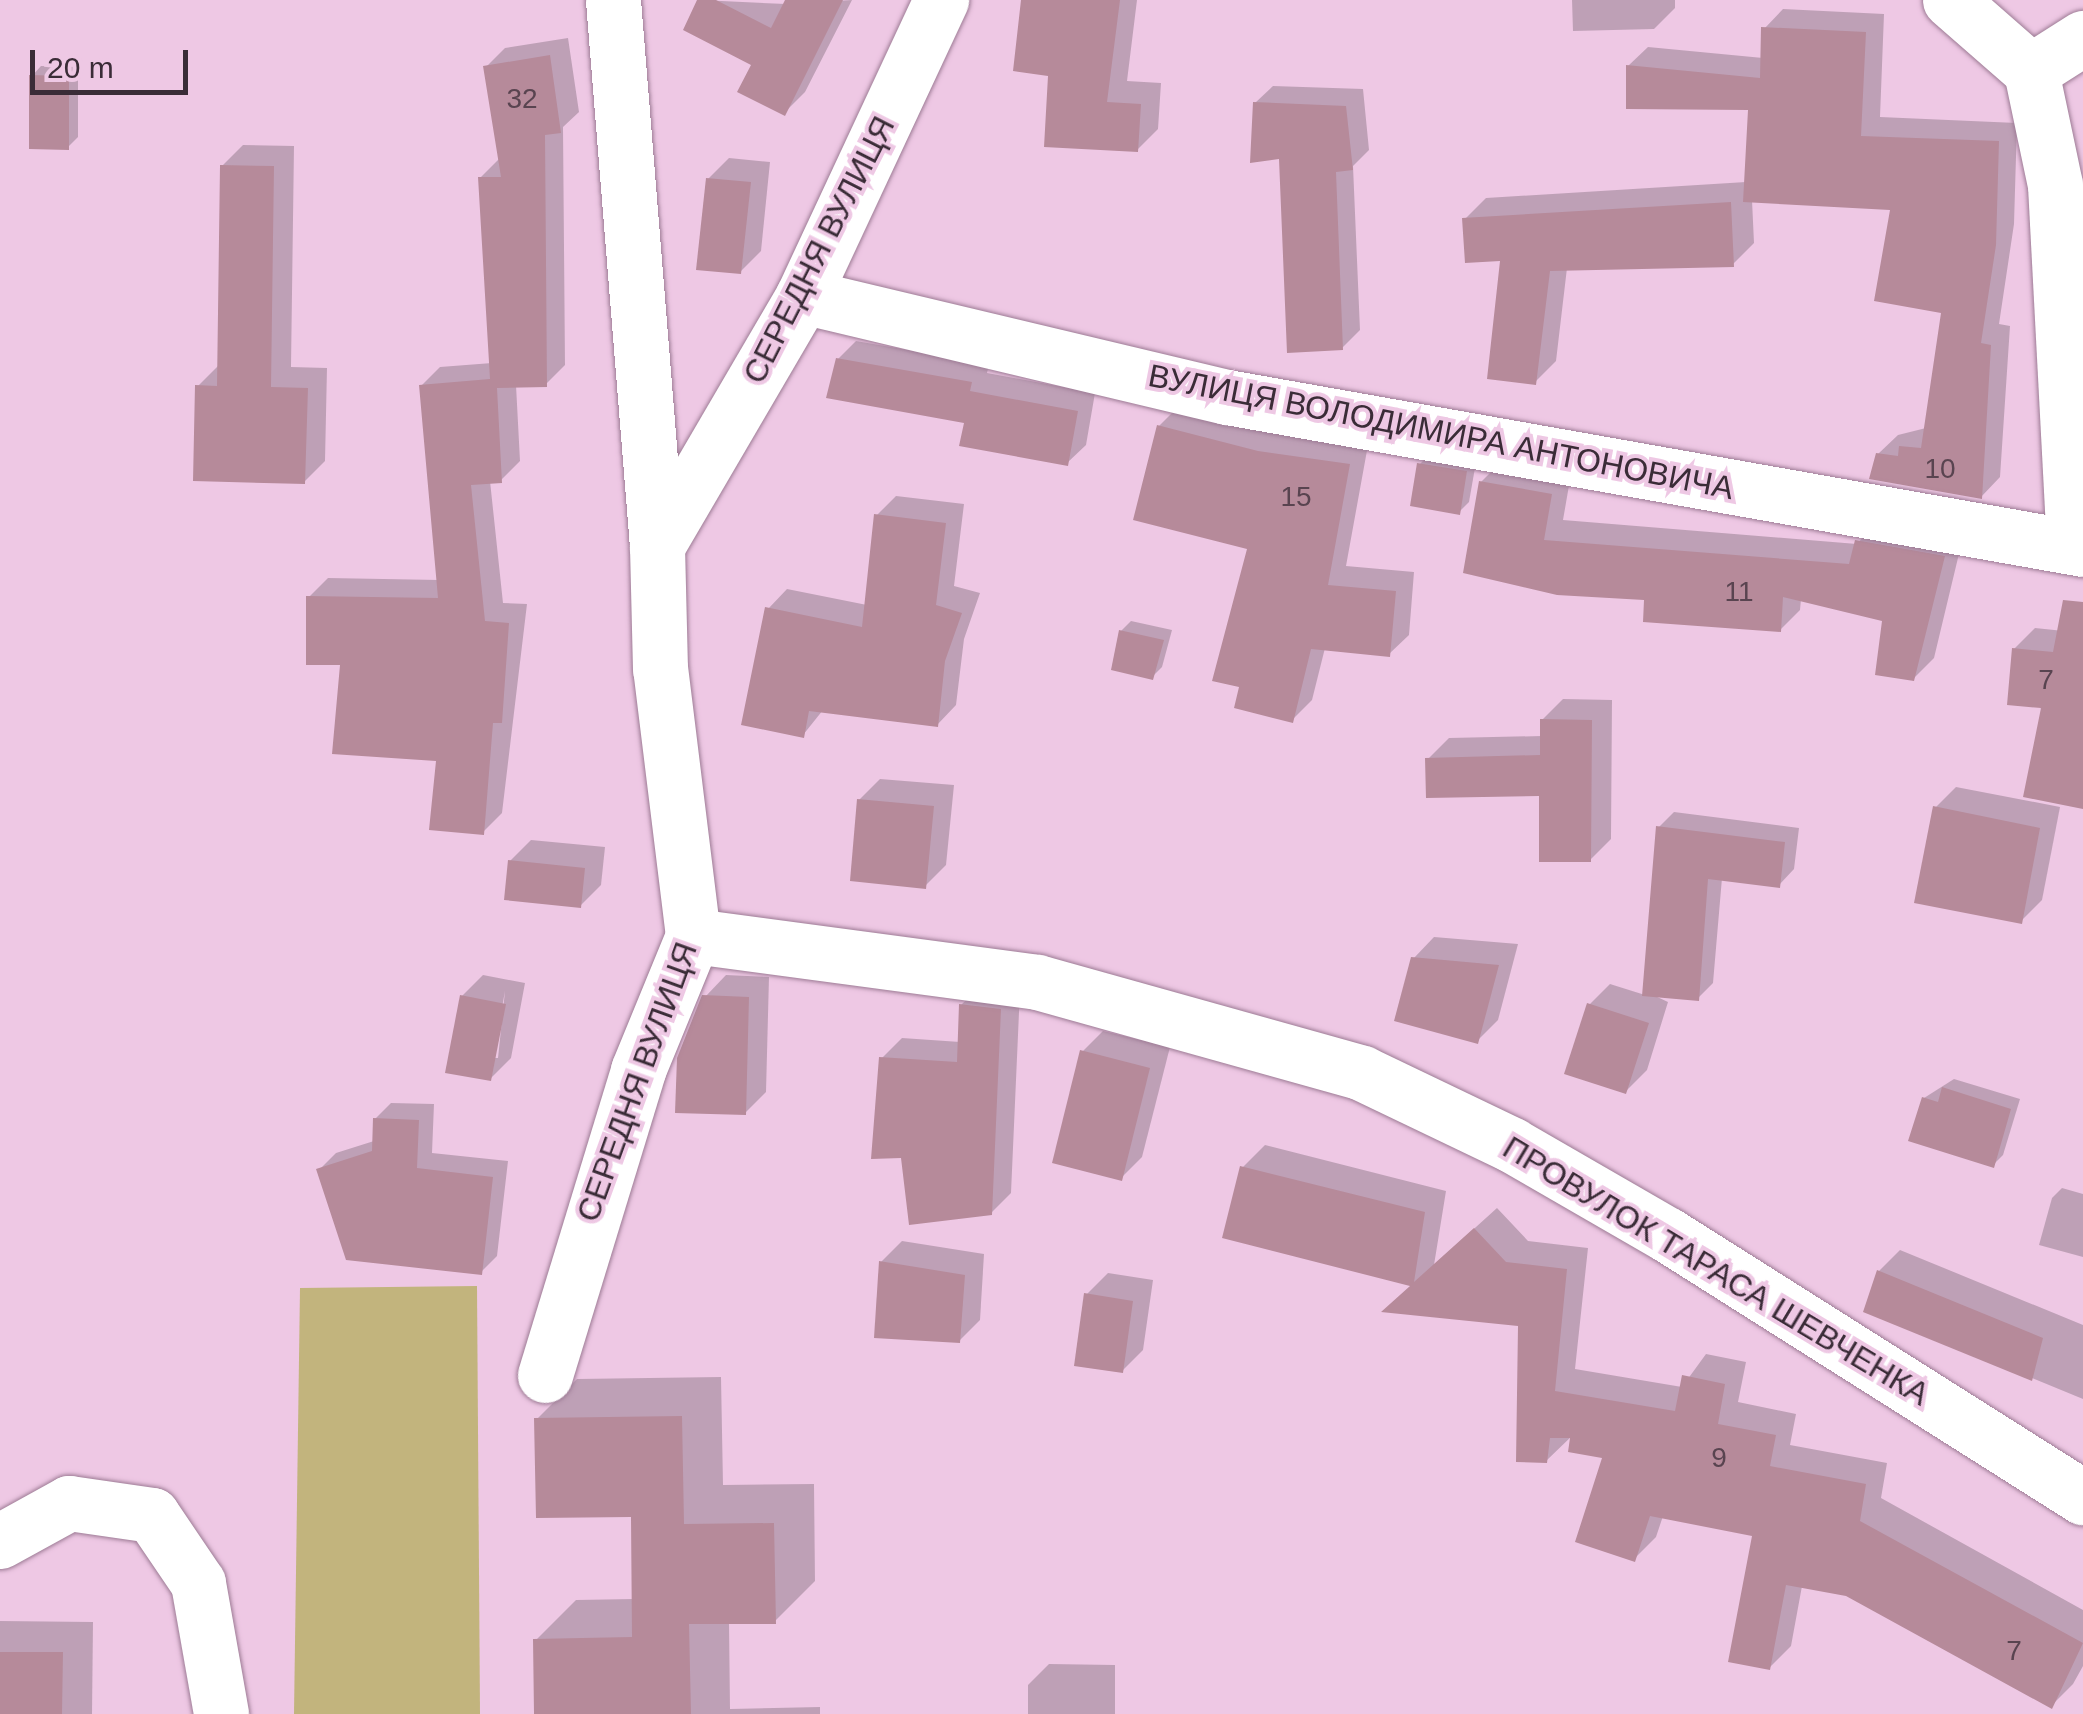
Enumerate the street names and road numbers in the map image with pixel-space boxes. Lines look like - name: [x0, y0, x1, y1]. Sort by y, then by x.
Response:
- street label: СЕРЕДНЯ ВУЛИЦЯ: [735, 110, 903, 390]
- street label: ВУЛИЦЯ ВОЛОДИМИРА АНТОНОВИЧА: [1145, 356, 1737, 508]
- street label: СЕРЕДНЯ ВУЛИЦЯ: [569, 937, 705, 1227]
- street label: ПРОВУЛОК ТАРАСА ШЕВЧЕНКА: [1496, 1128, 1936, 1414]

